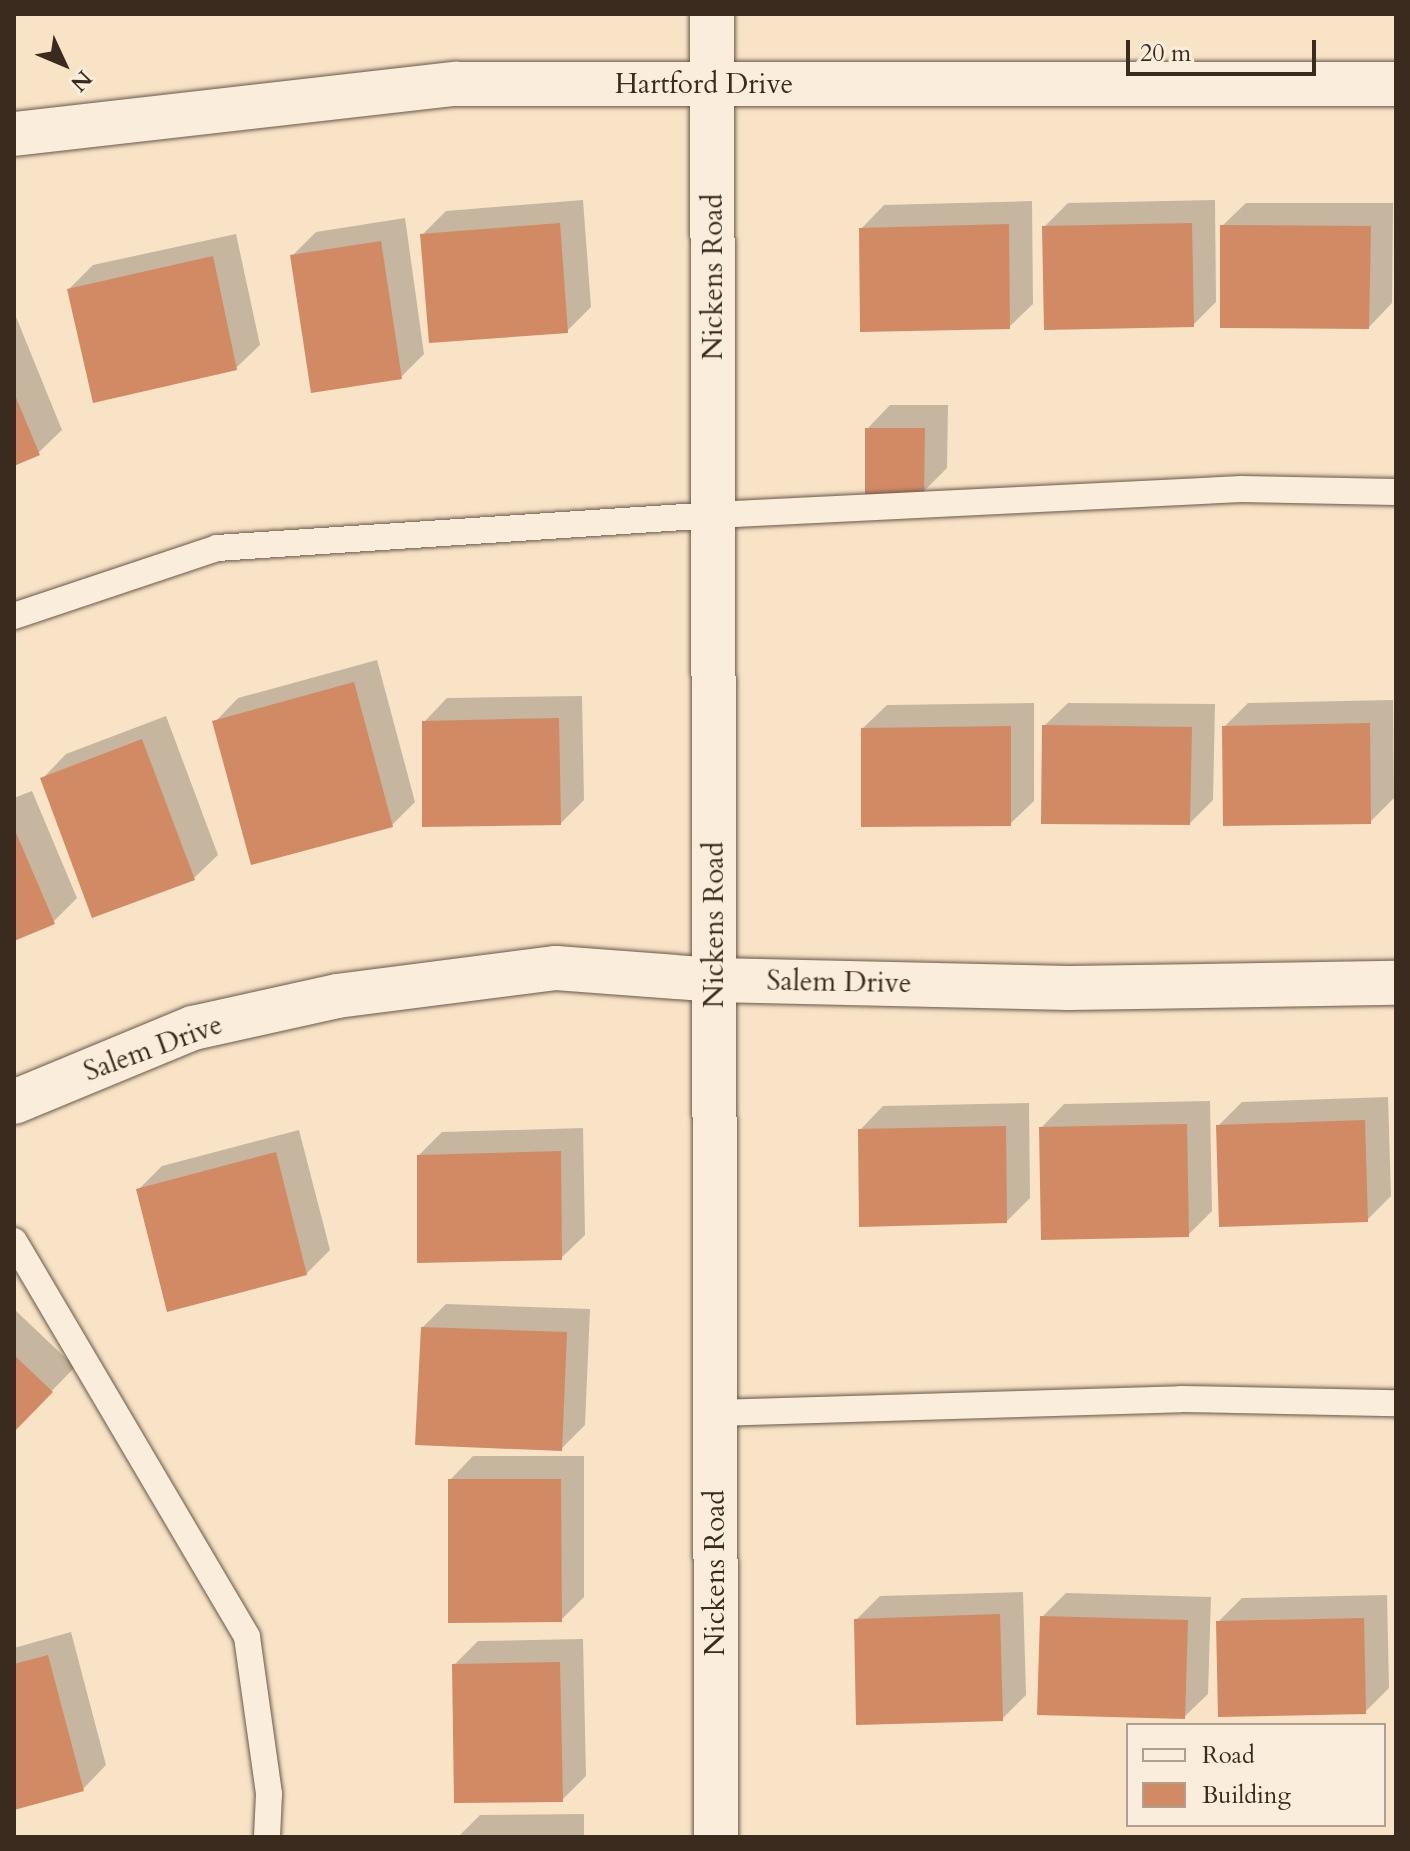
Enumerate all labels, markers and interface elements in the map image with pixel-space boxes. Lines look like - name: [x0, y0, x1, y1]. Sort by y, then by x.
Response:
- north arrow: [24, 24, 104, 104]
- scale bar: [1130, 24, 1320, 74]
- text: 20 m: [1140, 37, 1191, 70]
- text: N: [64, 63, 99, 98]
- street label: Hartford Drive: [615, 67, 793, 101]
- street label: Nickens Road: [696, 194, 730, 360]
- street label: Nickens Road: [697, 842, 731, 1008]
- street label: Salem Drive: [766, 964, 912, 1000]
- street label: Salem Drive: [79, 1007, 227, 1089]
- street label: Nickens Road: [698, 1490, 732, 1656]
- legend: [1126, 1723, 1386, 1827]
- text: Road: [1202, 1739, 1255, 1772]
- text: Building: [1202, 1779, 1291, 1812]

